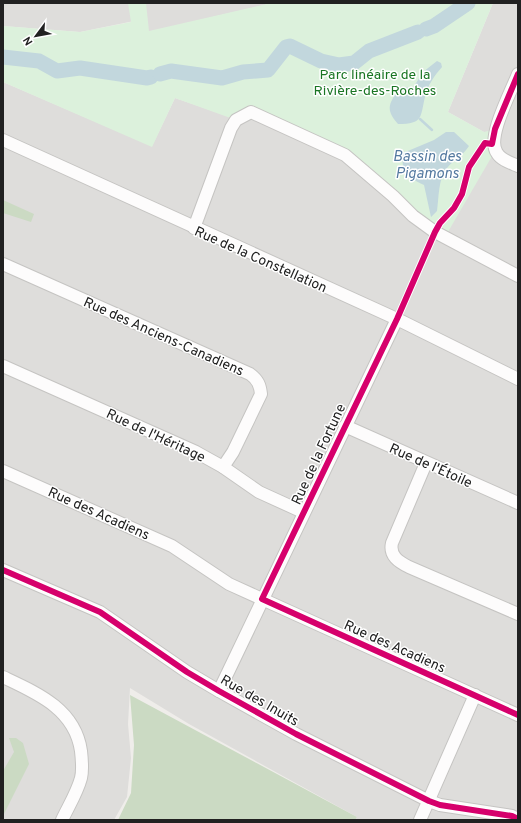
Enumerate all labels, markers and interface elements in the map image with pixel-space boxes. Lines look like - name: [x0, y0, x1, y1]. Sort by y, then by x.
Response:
- north arrow: [16, 16, 56, 56]
- text: N: [20, 34, 36, 48]
- park label: Parc linéaire de la Rivière-des-Roches: [314, 67, 436, 100]
- water label: Bassin des Pigamons: [393, 148, 462, 184]
- street label: Rue de la Constellation: [191, 223, 329, 297]
- street label: Rue des Anciens-Canadiens: [81, 294, 246, 380]
- street label: Rue de la Fortune: [289, 401, 350, 508]
- street label: Rue de l'Héritage: [103, 406, 208, 467]
- street label: Rue de l'Étoile: [386, 440, 475, 492]
- street label: Rue des Acadiens: [45, 484, 152, 544]
- street label: Rue des Acadiens: [341, 617, 448, 677]
- street label: Rue des Inuits: [217, 672, 302, 731]

